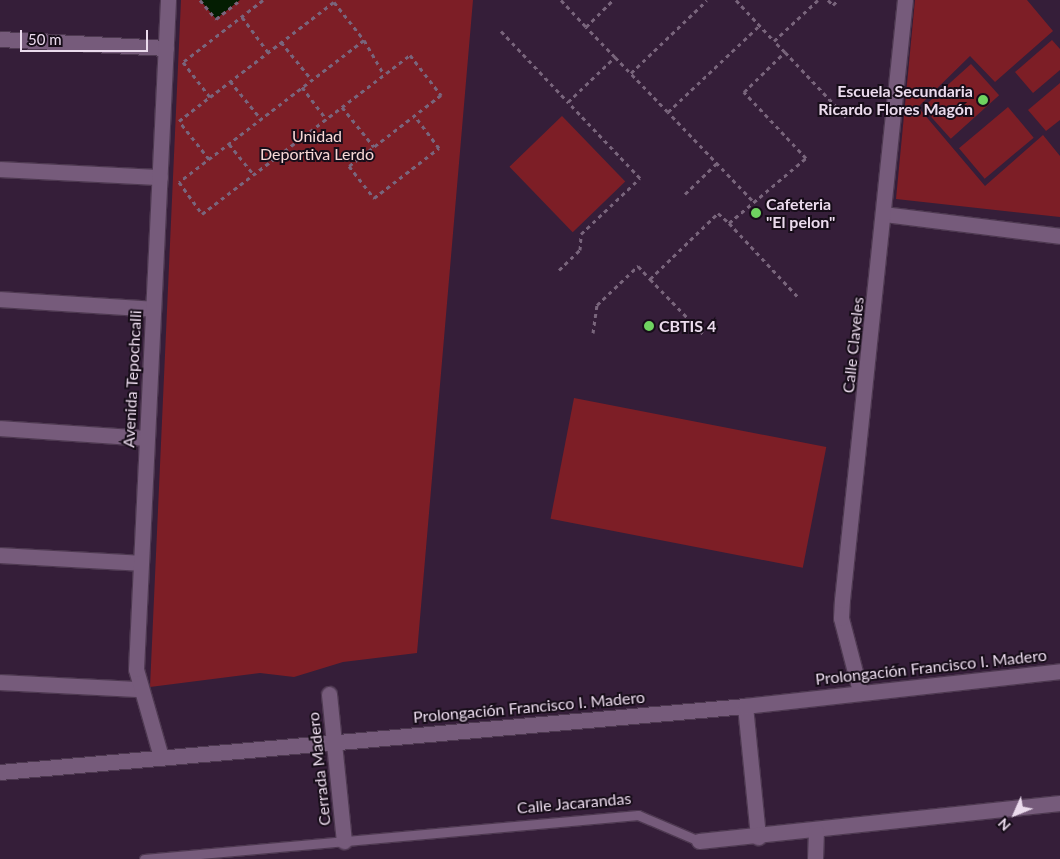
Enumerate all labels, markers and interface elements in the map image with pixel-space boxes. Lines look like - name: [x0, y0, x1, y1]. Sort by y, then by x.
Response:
- scale bar: [22, 20, 150, 52]
- text: 50 m: [28, 30, 62, 48]
- place label: Escuela Secundaria Ricardo Flores Magón: [818, 81, 973, 119]
- marker: Escuela Secundaria Ricardo Flores Magón: [977, 94, 989, 106]
- park label: Unidad Deportiva Lerdo: [260, 126, 374, 164]
- place label: Cafeteria "El pelon": [766, 194, 835, 232]
- marker: Cafeteria "El pelon": [750, 207, 762, 219]
- street label: Calle Claveles: [838, 296, 868, 394]
- street label: Avenida Tepochcalli: [119, 310, 145, 448]
- place label: CBTIS 4: [659, 316, 716, 336]
- marker: CBTIS 4: [643, 320, 655, 332]
- street label: Prolongación Francisco I. Madero: [814, 645, 1048, 689]
- street label: Prolongación Francisco I. Madero: [412, 687, 646, 727]
- street label: Cerrada Madero: [303, 711, 335, 827]
- street label: Calle Jacarandas: [516, 788, 632, 818]
- north arrow: [990, 789, 1040, 839]
- text: N: [994, 815, 1014, 835]

